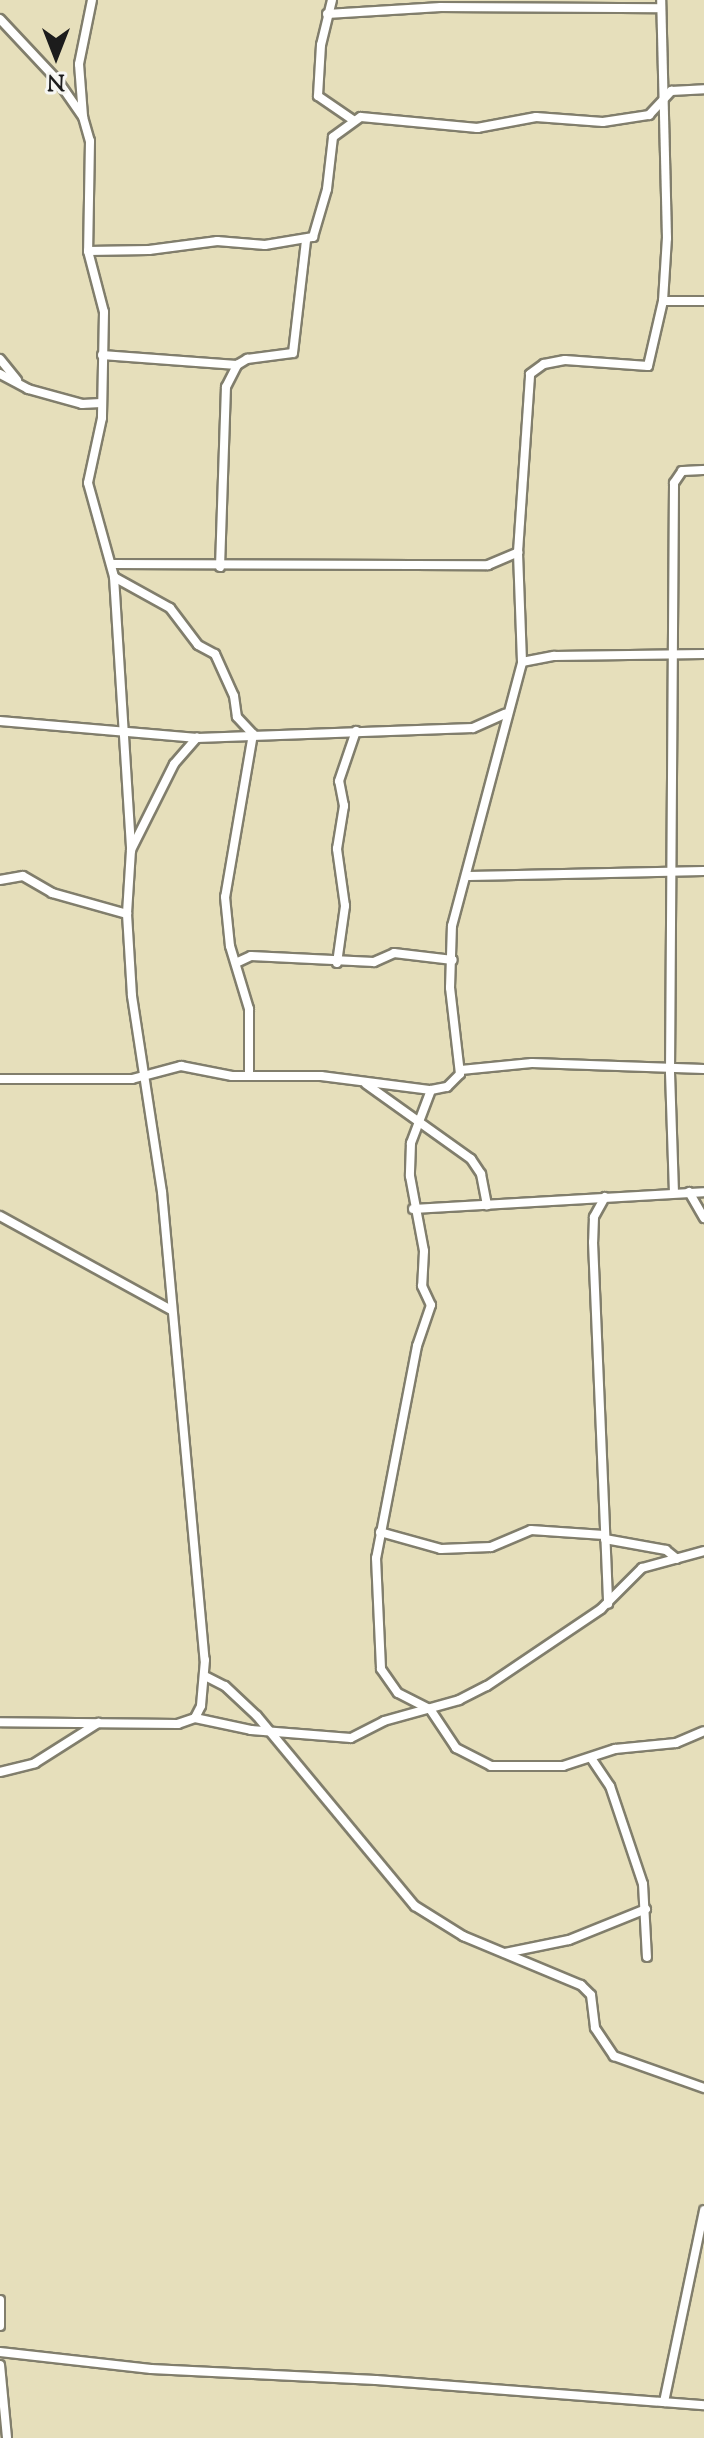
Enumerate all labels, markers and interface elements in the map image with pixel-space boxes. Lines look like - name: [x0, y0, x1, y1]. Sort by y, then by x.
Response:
- north arrow: [16, 16, 96, 96]
- text: N: [47, 64, 65, 96]

